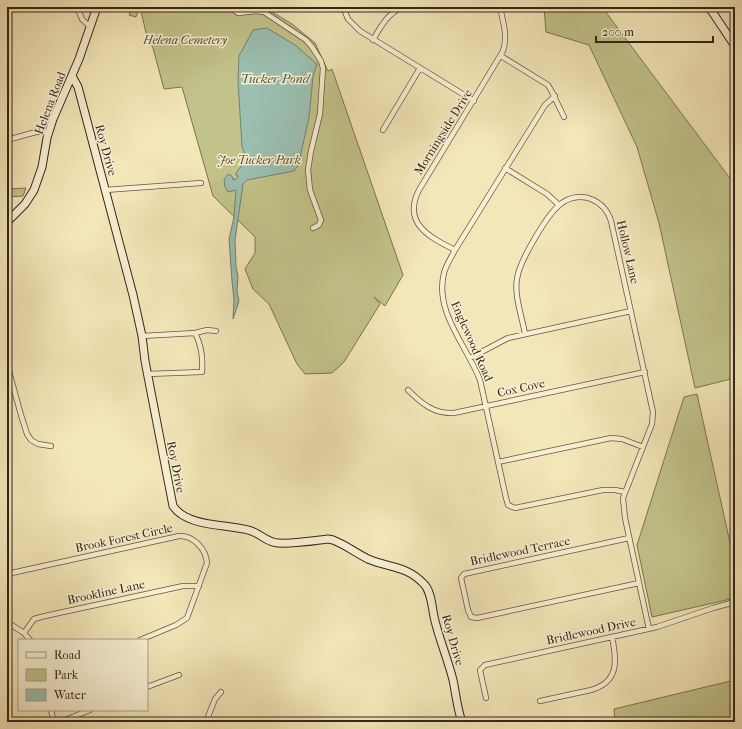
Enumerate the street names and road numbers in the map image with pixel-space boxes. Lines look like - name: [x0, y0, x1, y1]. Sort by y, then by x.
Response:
- street label: Helena Road: [32, 69, 69, 136]
- street label: Morningside Drive: [411, 87, 475, 177]
- street label: Roy Drive: [92, 123, 120, 177]
- street label: Hollow Lane: [614, 219, 642, 285]
- street label: Englewood Road: [448, 299, 496, 384]
- street label: Cox Cove: [496, 376, 546, 400]
- street label: Roy Drive: [164, 440, 188, 494]
- street label: Brook Forest Circle: [74, 521, 174, 555]
- street label: Bridlewood Terrace: [469, 534, 571, 568]
- street label: Brookline Lane: [66, 577, 146, 607]
- street label: Roy Drive: [439, 613, 467, 667]
- street label: Bridlewood Drive: [545, 615, 637, 647]

